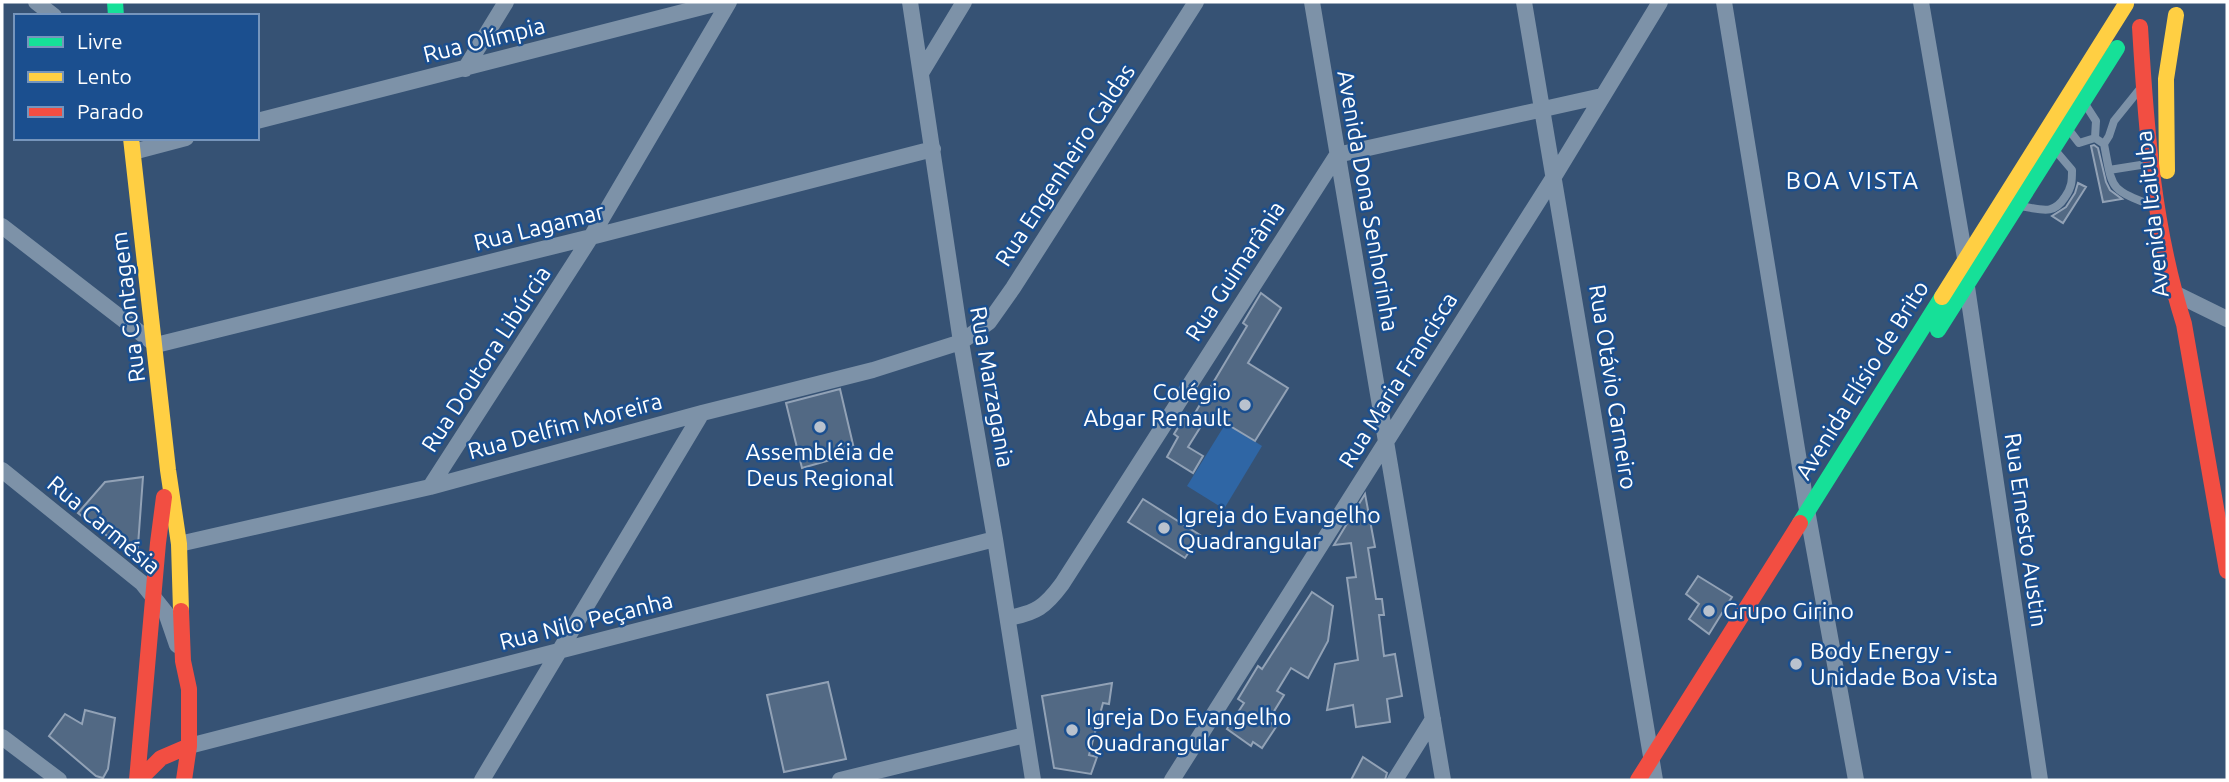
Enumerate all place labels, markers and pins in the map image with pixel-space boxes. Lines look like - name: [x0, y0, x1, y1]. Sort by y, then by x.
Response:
- place label: Colégio Abgar Renault: [1083, 379, 1231, 430]
- marker: Colégio Abgar Renault: [1237, 397, 1253, 413]
- marker: Assembléia de Deus Regional: [812, 419, 828, 435]
- place label: Assembléia de Deus Regional: [746, 439, 894, 490]
- place label: Igreja do Evangelho Quadrangular: [1178, 502, 1381, 553]
- marker: Igreja do Evangelho Quadrangular: [1156, 520, 1172, 536]
- place label: Grupo Girino: [1723, 598, 1854, 623]
- marker: Grupo Girino: [1701, 603, 1717, 619]
- place label: Body Energy - Unidade Boa Vista: [1810, 638, 1998, 689]
- marker: Body Energy - Unidade Boa Vista: [1788, 656, 1804, 672]
- place label: Igreja Do Evangelho Quadrangular: [1086, 704, 1291, 755]
- marker: Igreja Do Evangelho Quadrangular: [1064, 722, 1080, 738]

